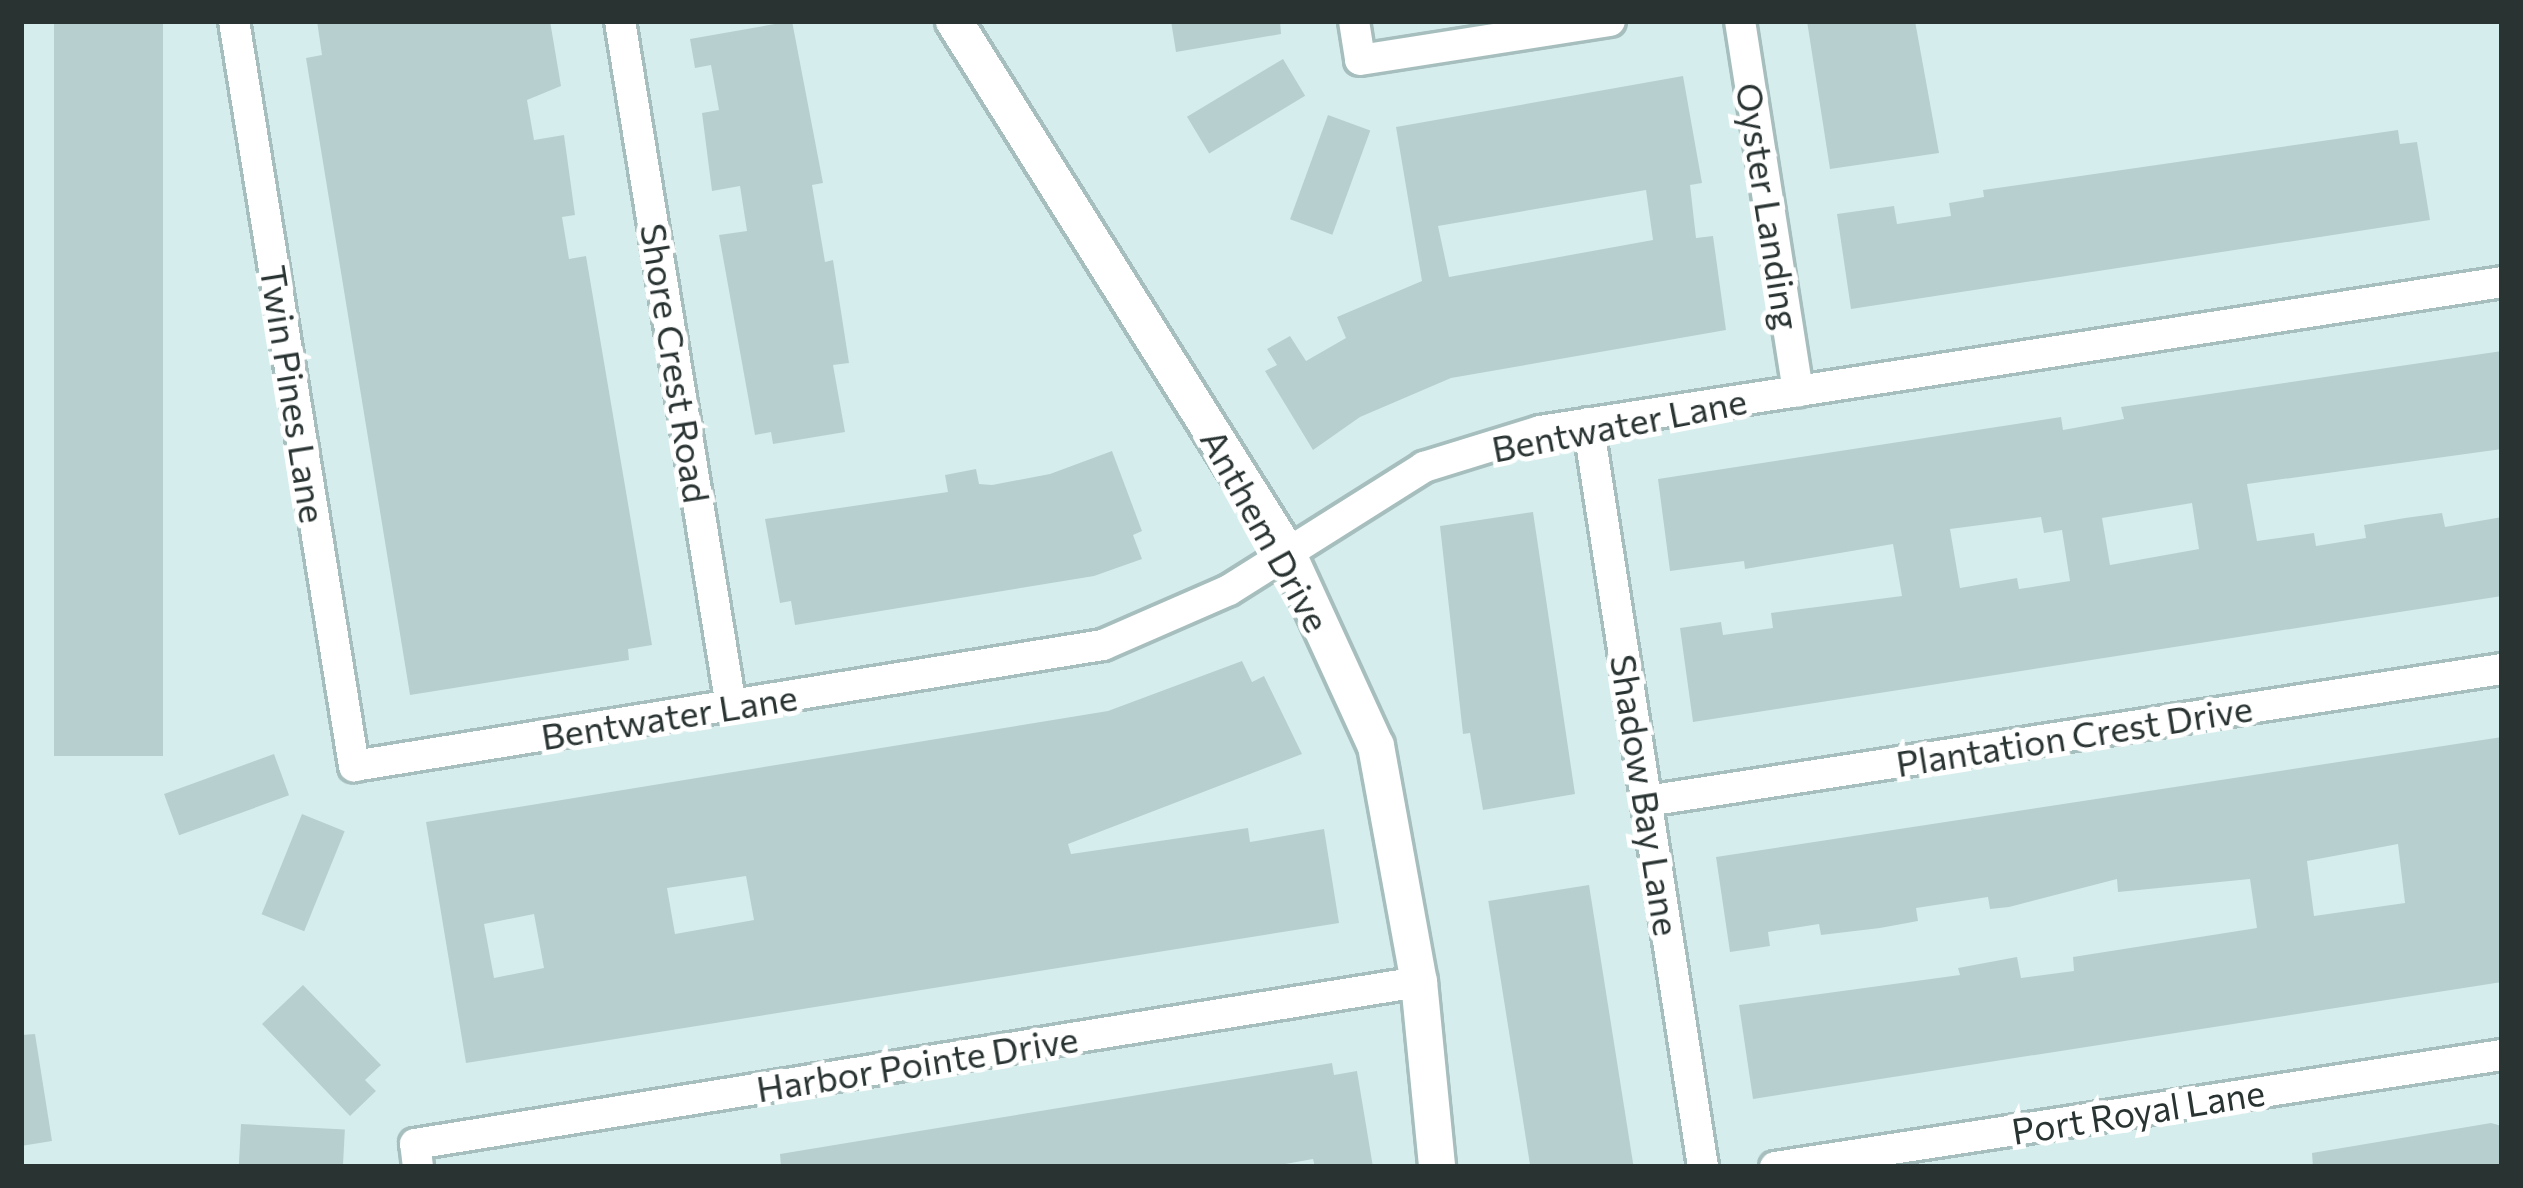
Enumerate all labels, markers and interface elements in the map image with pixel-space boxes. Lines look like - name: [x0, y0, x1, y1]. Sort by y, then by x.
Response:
- street label: Oyster Landing: [1728, 80, 1810, 332]
- street label: Shore Crest Road: [633, 220, 719, 506]
- street label: Twin Pines Lane: [252, 262, 336, 526]
- street label: Bentwater Lane: [1488, 378, 1750, 470]
- street label: Anthem Drive: [1193, 421, 1339, 639]
- street label: Shadow Bay Lane: [1602, 651, 1690, 939]
- street label: Bentwater Lane: [538, 674, 800, 758]
- street label: Plantation Crest Drive: [1893, 685, 2255, 785]
- street label: Harbor Pointe Drive: [753, 1016, 1081, 1110]
- street label: Port Royal Lane: [2008, 1070, 2268, 1152]

